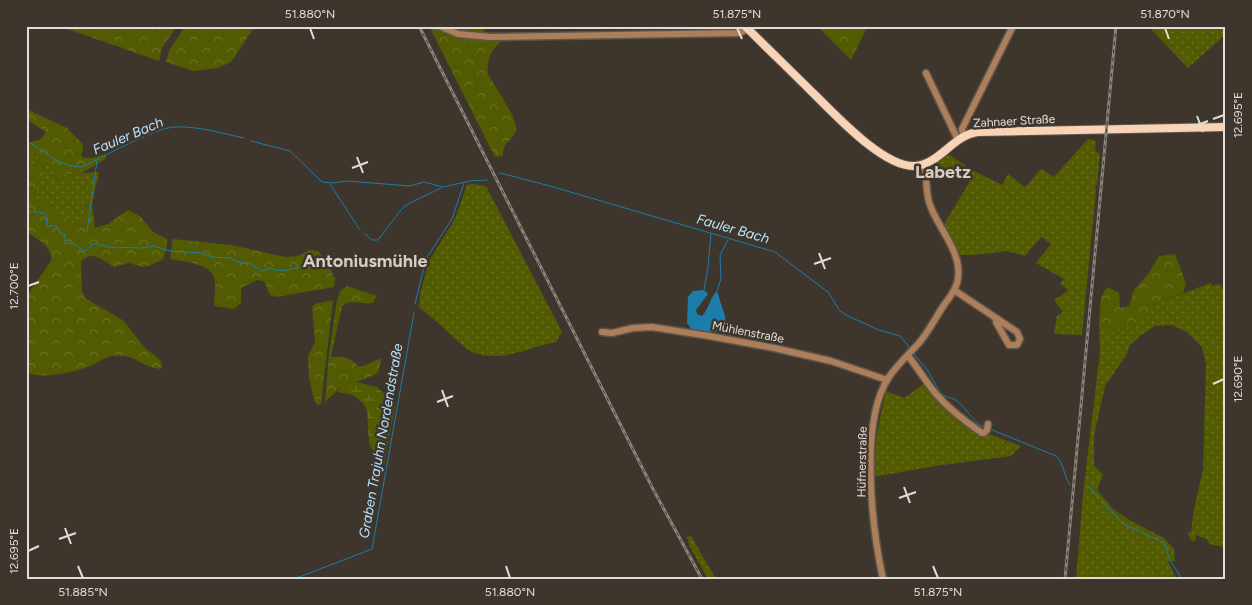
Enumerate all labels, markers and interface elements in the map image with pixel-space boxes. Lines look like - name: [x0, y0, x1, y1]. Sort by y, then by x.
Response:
- text: 51.880°N: [285, 7, 335, 21]
- text: 51.875°N: [713, 7, 761, 21]
- text: 51.870°N: [1140, 7, 1190, 21]
- text: 12.695°E: [1231, 92, 1245, 138]
- street label: Zahnaer Straße: [973, 112, 1056, 130]
- water label: Fauler Bach: [90, 114, 166, 158]
- district label: Labetz: [915, 161, 971, 183]
- water label: Fauler Bach: [695, 211, 771, 248]
- district label: Antoniusmühle: [303, 250, 427, 272]
- text: 12.700°E: [7, 262, 21, 310]
- street label: Mühlenstraße: [711, 318, 786, 346]
- water label: Graben Trajuhn Nordendstraße: [355, 342, 407, 540]
- text: 12.690°E: [1231, 356, 1245, 402]
- street label: Hüfnerstraße: [854, 426, 870, 498]
- text: 12.695°E: [7, 528, 21, 574]
- text: 51.885°N: [58, 585, 108, 599]
- text: 51.880°N: [485, 585, 535, 599]
- text: 51.875°N: [914, 585, 962, 599]

